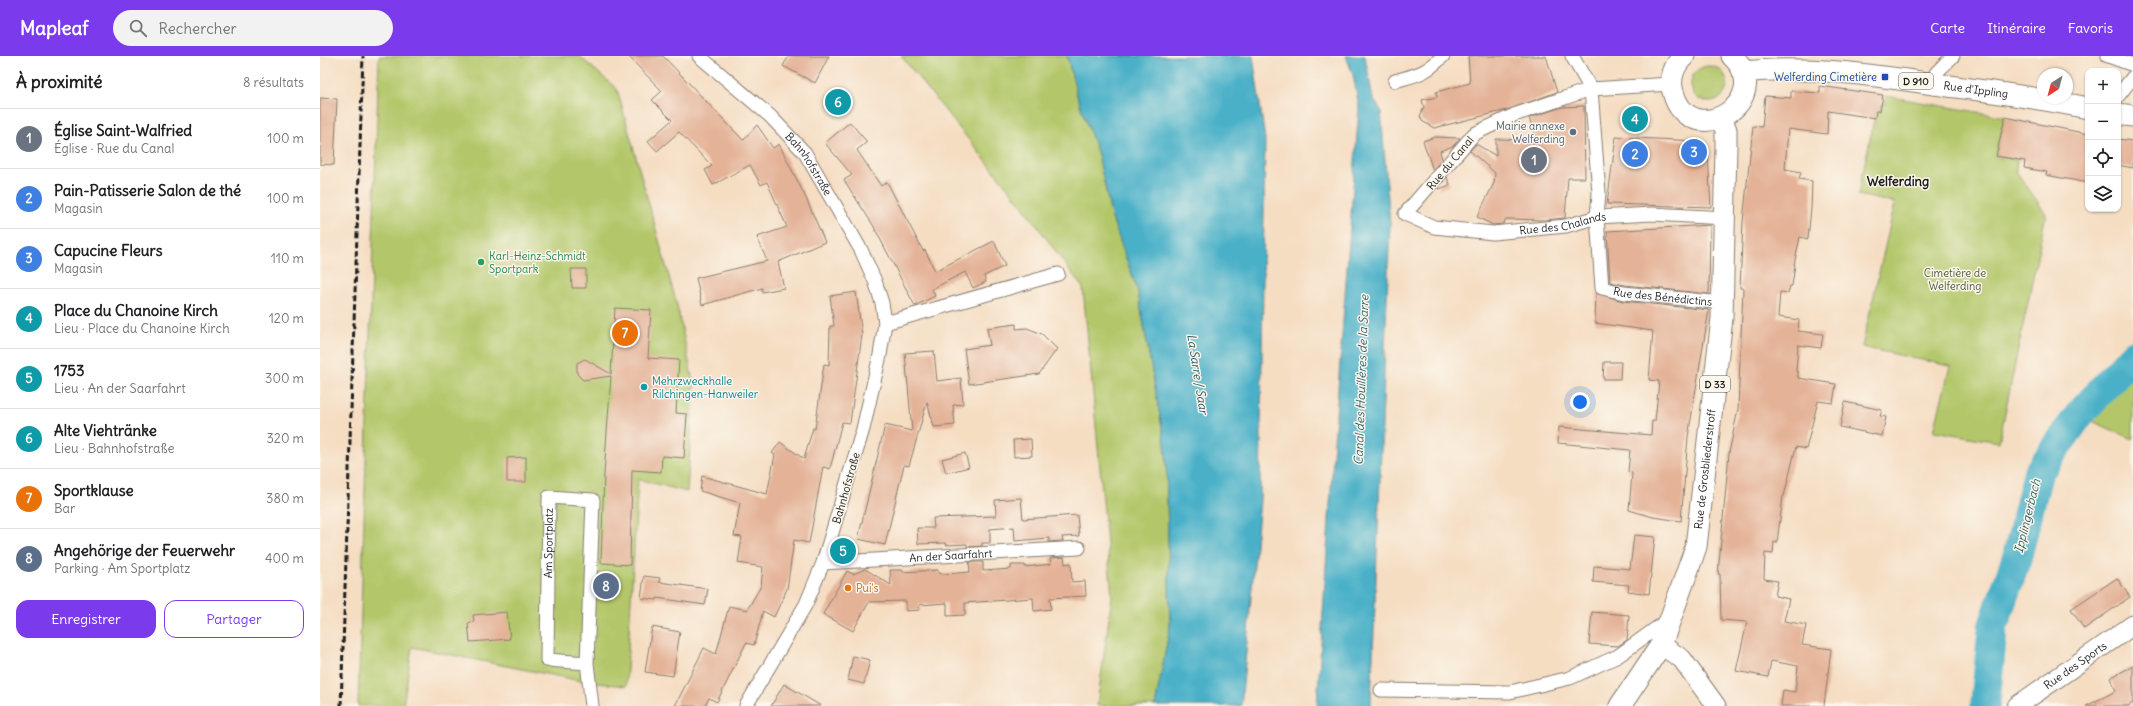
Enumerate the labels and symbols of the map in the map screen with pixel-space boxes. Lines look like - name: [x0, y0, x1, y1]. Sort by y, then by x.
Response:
- north arrow: [2037, 68, 2073, 104]
- place label: Welferding Cimetière: [1774, 70, 1877, 84]
- marker: Welferding Cimetière: [1880, 72, 1890, 82]
- road number: D 910: [1899, 73, 1933, 89]
- street label: Rue d'Ippling: [1943, 78, 2009, 101]
- pin: 6: [825, 87, 851, 117]
- pin: 4: [1622, 104, 1648, 134]
- place label: Mairie annexe Welferding: [1496, 119, 1565, 146]
- marker: Mairie annexe Welferding: [1568, 127, 1578, 137]
- street label: Bahnhofstraße: [782, 130, 835, 198]
- street label: Rue du Canal: [1423, 133, 1477, 193]
- pin: 3: [1681, 137, 1707, 167]
- pin: 2: [1622, 139, 1648, 169]
- pin: 1: [1521, 145, 1547, 175]
- district label: Welferding: [1867, 173, 1929, 190]
- street label: Rue des Chalands: [1519, 210, 1606, 237]
- place label: Karl-Heinz-Schmidt Sportpark: [489, 249, 586, 276]
- marker: Karl-Heinz-Schmidt Sportpark: [476, 257, 486, 267]
- park label: Cimetière de Welferding: [1924, 266, 1986, 293]
- street label: Rue des Bénédictins: [1612, 284, 1713, 309]
- water label: Canal des Houillères de la Sarre: [1351, 293, 1372, 465]
- pin: 7: [612, 318, 638, 348]
- water label: La Sarre / Saar: [1184, 333, 1212, 417]
- place label: Mehrzweckhalle Rilchingen-Hanweiler: [652, 374, 759, 401]
- road number: D 33: [1700, 376, 1730, 392]
- marker: Mehrzweckhalle Rilchingen-Hanweiler: [639, 382, 649, 392]
- your location: [1570, 392, 1590, 412]
- street label: Rue de Grosbliederstroff: [1691, 408, 1719, 530]
- street label: Bahnhofstraße: [829, 451, 863, 525]
- water label: Ipplingerbach: [2011, 476, 2044, 555]
- street label: Am Sportplatz: [541, 508, 556, 578]
- pin: 5: [830, 536, 856, 566]
- street label: An der Saarfahrt: [909, 546, 993, 565]
- pin: 8: [593, 571, 619, 601]
- place label: Pui's: [856, 581, 879, 595]
- marker: Pui's: [843, 583, 853, 593]
- street label: Rue des Sports: [2041, 639, 2109, 692]

